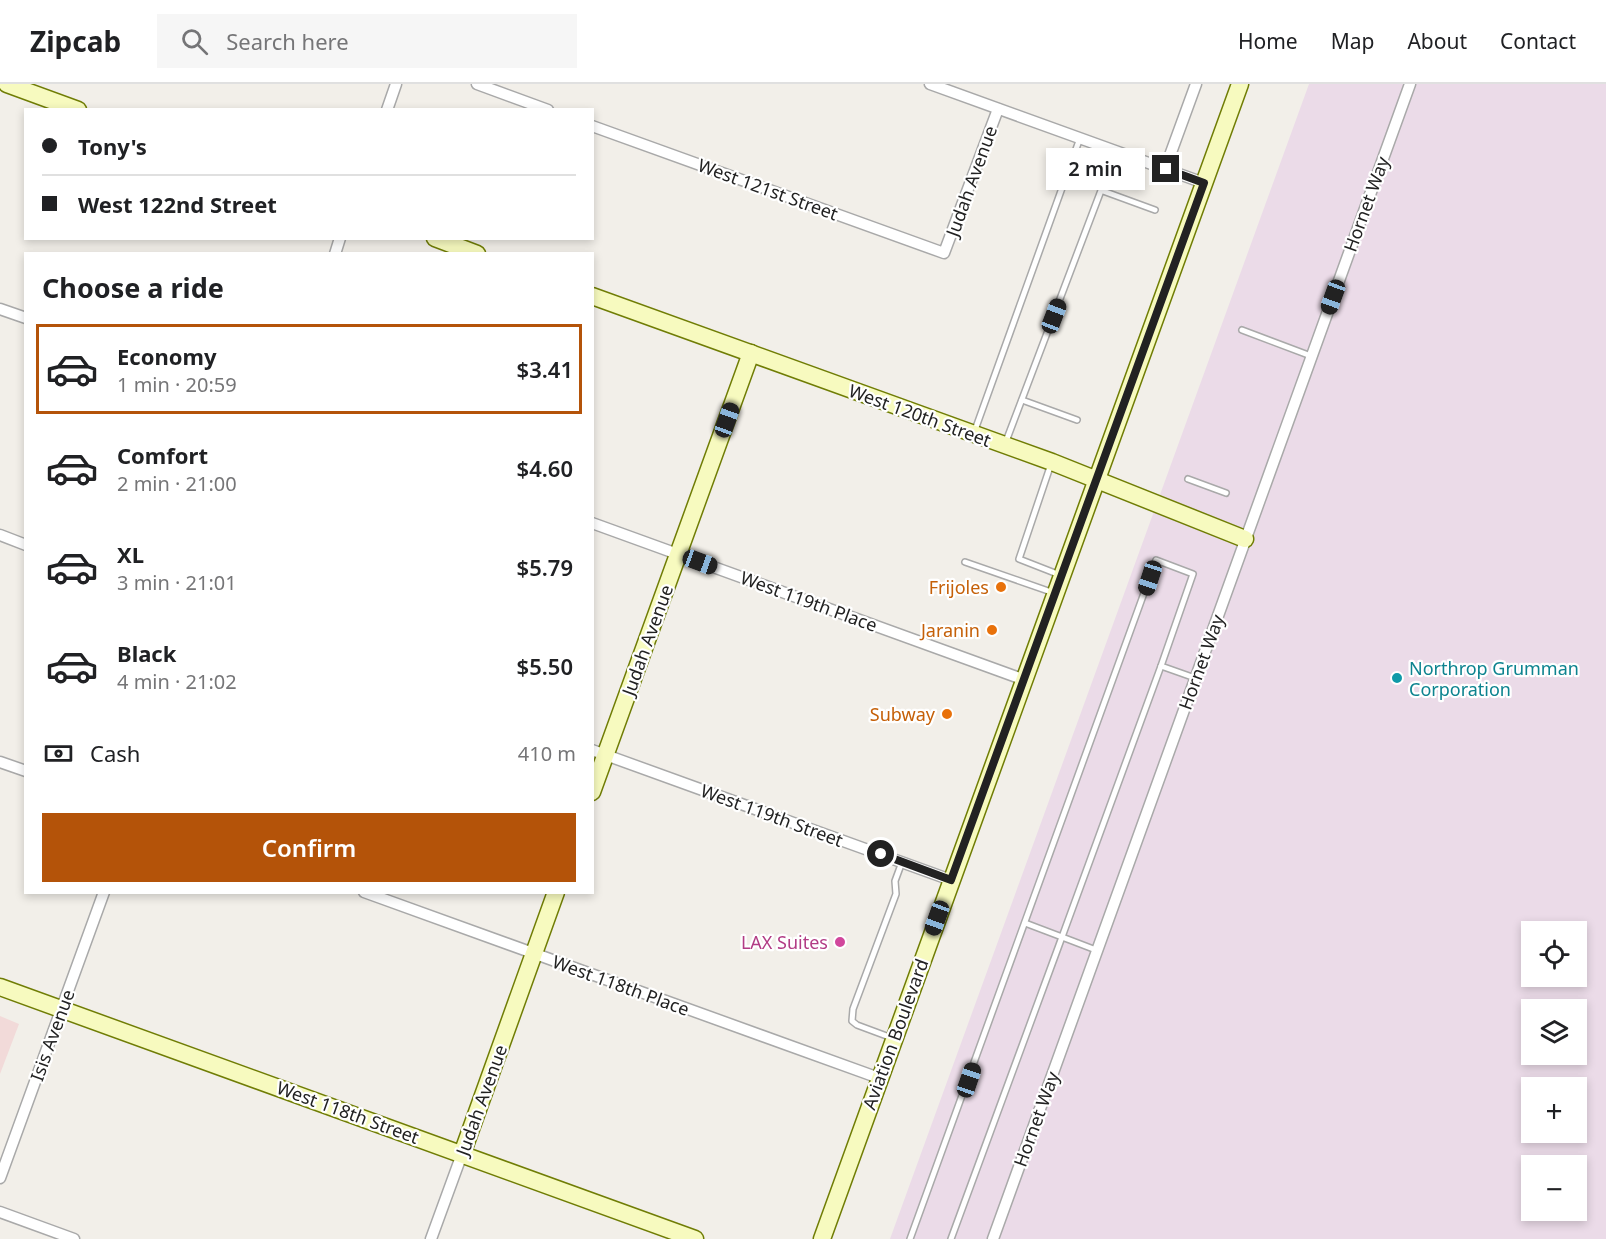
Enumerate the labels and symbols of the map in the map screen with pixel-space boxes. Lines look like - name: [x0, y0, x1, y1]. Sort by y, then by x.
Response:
- street label: Judah Avenue: [939, 122, 1002, 242]
- callout: 2 min: [1046, 148, 1145, 190]
- street label: Hornet Way: [1338, 152, 1395, 255]
- street label: West 121st Street: [695, 153, 842, 226]
- route end: [1152, 155, 1179, 182]
- car: [1318, 277, 1348, 317]
- car: [1039, 296, 1069, 336]
- street label: West 120th Street: [846, 378, 995, 452]
- car: [712, 400, 742, 440]
- car: [680, 547, 720, 577]
- car: [1136, 558, 1164, 598]
- street label: West 119th Place: [737, 565, 881, 637]
- place label: Frijoles: [929, 575, 989, 599]
- marker: Frijoles: [994, 580, 1008, 594]
- street label: Judah Avenue: [615, 581, 678, 701]
- street label: Hornet Way: [1173, 610, 1230, 713]
- place label: Jaranin: [919, 618, 980, 642]
- marker: Jaranin: [985, 623, 999, 637]
- place label: Northrop Grumman Corporation: [1409, 656, 1579, 701]
- marker: Northrop Grumman Corporation: [1390, 671, 1404, 685]
- place label: Subway: [870, 702, 936, 726]
- marker: Subway: [940, 707, 954, 721]
- street label: West 119th Street: [698, 778, 847, 852]
- route start: [867, 840, 894, 867]
- car: [922, 898, 952, 938]
- place label: LAX Suites: [741, 930, 828, 954]
- marker: LAX Suites: [833, 935, 847, 949]
- street label: West 118th Place: [549, 949, 693, 1021]
- street label: Aviation Boulevard: [857, 955, 933, 1113]
- street label: Isis Avenue: [24, 986, 80, 1084]
- street label: Judah Avenue: [449, 1041, 512, 1161]
- car: [955, 1060, 983, 1100]
- street label: Hornet Way: [1008, 1067, 1065, 1170]
- street label: West 118th Street: [274, 1075, 423, 1149]

